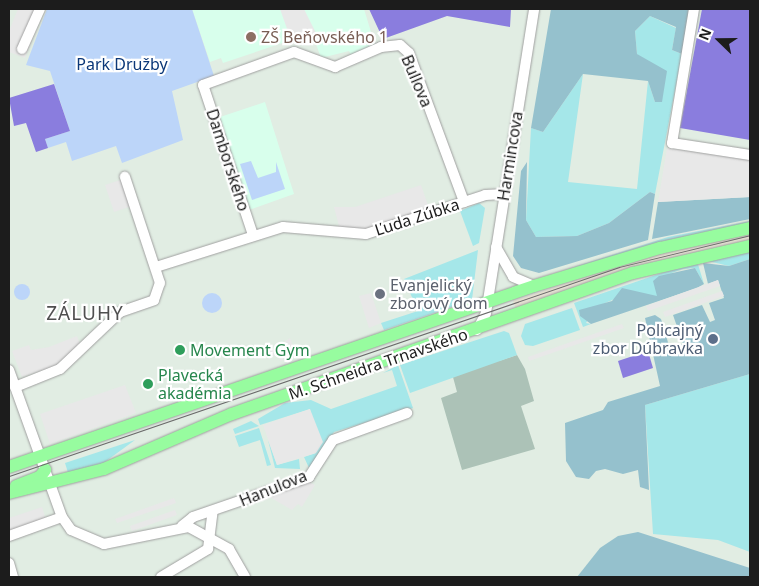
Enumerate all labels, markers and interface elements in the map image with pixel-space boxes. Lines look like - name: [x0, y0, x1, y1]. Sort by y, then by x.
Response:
- north arrow: [694, 15, 744, 65]
- text: N: [694, 25, 716, 43]
- place label: ZŠ Beňovského 1: [261, 27, 388, 47]
- marker: ZŠ Beňovského 1: [245, 31, 257, 43]
- street label: Bullova: [397, 52, 437, 110]
- park label: Park Družby: [76, 54, 168, 74]
- street label: Damborského: [202, 106, 254, 214]
- street label: Harmincova: [493, 110, 527, 202]
- street label: Ľuda Zúbka: [372, 194, 462, 240]
- place label: Evanjelický zborový dom: [390, 275, 488, 313]
- marker: Evanjelický zborový dom: [374, 288, 386, 300]
- district label: ZÁLUHY: [46, 303, 124, 325]
- place label: Policajný zbor Dúbravka: [593, 320, 703, 358]
- street label: M. Schneidra Trnavského: [286, 324, 470, 404]
- marker: Policajný zbor Dúbravka: [707, 333, 719, 345]
- place label: Movement Gym: [190, 340, 310, 360]
- marker: Movement Gym: [174, 344, 186, 356]
- place label: Plavecká akadémia: [158, 365, 231, 403]
- marker: Plavecká akadémia: [142, 378, 154, 390]
- street label: Hanulova: [236, 466, 310, 510]

